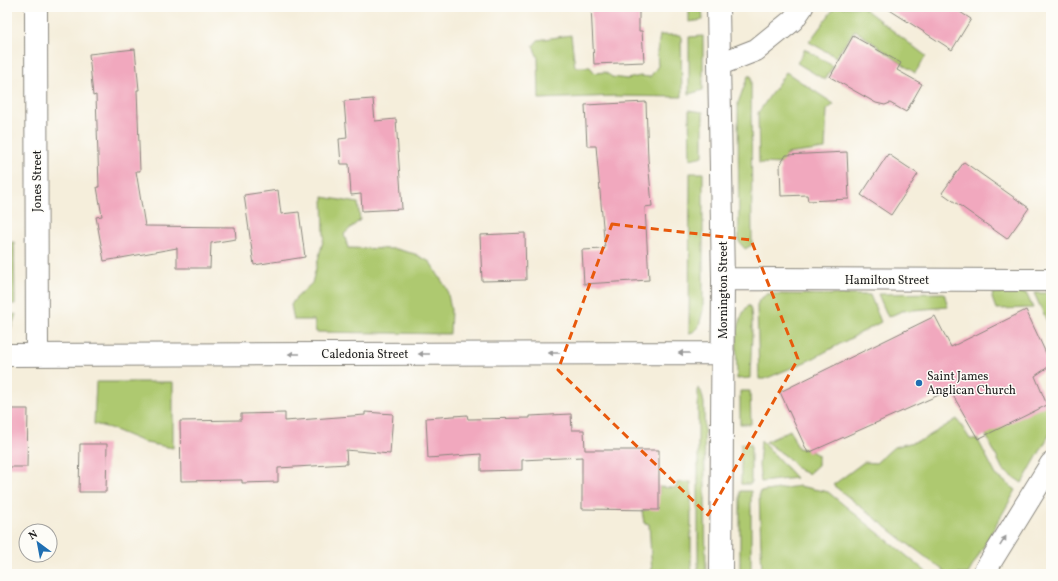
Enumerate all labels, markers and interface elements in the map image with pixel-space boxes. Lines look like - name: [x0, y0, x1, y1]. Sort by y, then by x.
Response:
- street label: Jones Street: [30, 150, 46, 212]
- street label: Mornington Street: [716, 241, 732, 339]
- street label: Hamilton Street: [845, 273, 929, 289]
- street label: Caledonia Street: [322, 347, 408, 363]
- one-way arrow: [547, 350, 560, 356]
- one-way arrow: [677, 350, 690, 356]
- one-way arrow: [287, 351, 300, 357]
- one-way arrow: [417, 351, 430, 357]
- place label: Saint James Anglican Church: [927, 369, 1016, 399]
- marker: Saint James Anglican Church: [914, 378, 924, 388]
- north arrow: [18, 523, 58, 563]
- text: N: [26, 527, 41, 544]
- one-way arrow: [1000, 535, 1007, 547]

